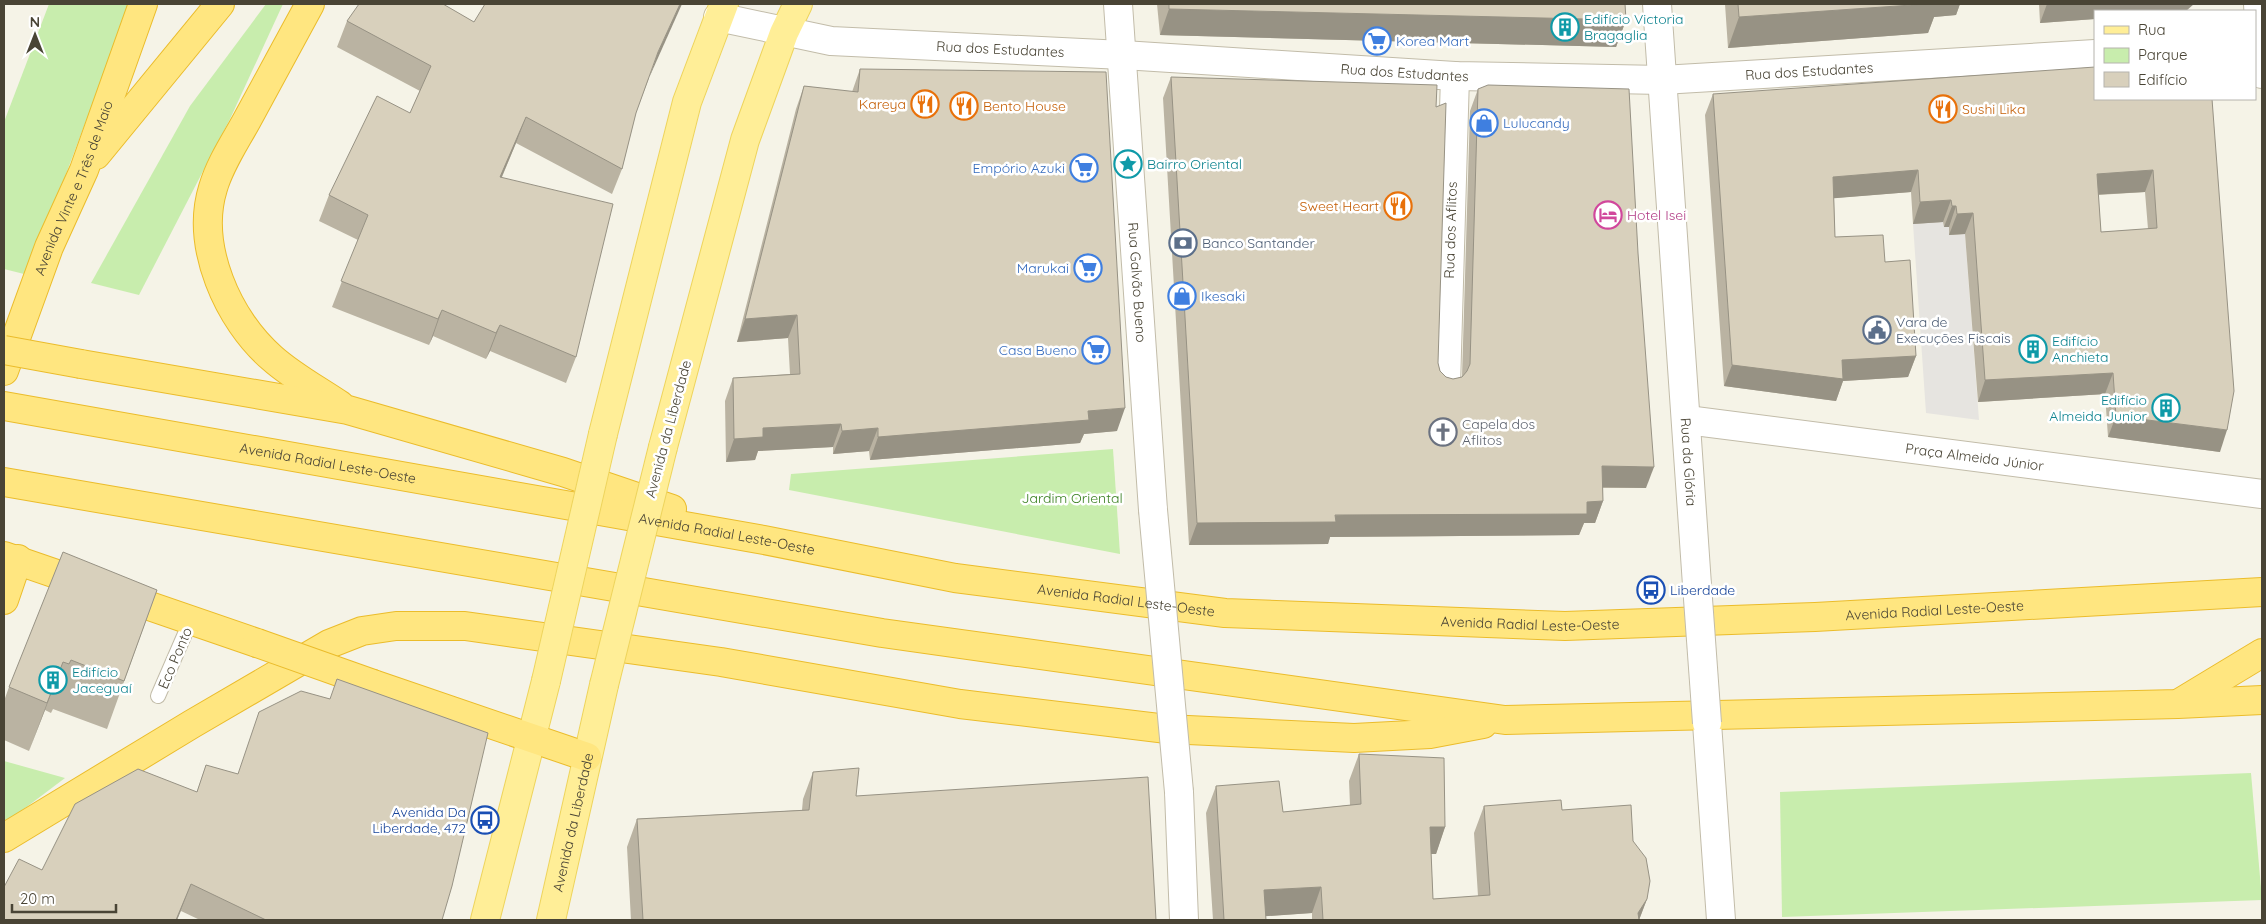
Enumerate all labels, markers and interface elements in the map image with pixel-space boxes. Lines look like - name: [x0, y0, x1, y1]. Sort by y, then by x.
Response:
- north arrow: [10, 10, 60, 60]
- place label: Edifício Victoria Bragaglia: [1584, 10, 1683, 44]
- legend: [2094, 10, 2256, 100]
- building icon: Edifício Victoria Bragaglia: [1550, 12, 1580, 42]
- text: N: [30, 13, 40, 31]
- text: Rua: [2138, 20, 2166, 39]
- supermarket icon: Korea Mart: [1362, 26, 1392, 56]
- place label: Korea Mart: [1396, 32, 1469, 50]
- street label: Rua dos Estudantes: [936, 37, 1065, 61]
- text: Parque: [2138, 45, 2188, 64]
- street label: Rua dos Estudantes: [1745, 58, 1874, 84]
- street label: Rua dos Estudantes: [1340, 60, 1469, 85]
- text: Edifício: [2138, 70, 2187, 89]
- restaurant icon: Kareya: [910, 89, 940, 119]
- restaurant icon: Bento House: [949, 91, 979, 121]
- restaurant icon: Sushi Lika: [1928, 94, 1958, 124]
- place label: Kareya: [859, 95, 906, 113]
- place label: Bento House: [983, 97, 1066, 115]
- street label: Avenida Vinte e Três de Maio: [30, 98, 117, 278]
- place label: Sushi Lika: [1962, 100, 2026, 118]
- shop icon: Lulucandy: [1469, 108, 1499, 138]
- place label: Lulucandy: [1503, 114, 1570, 132]
- place icon: Bairro Oriental: [1113, 149, 1143, 179]
- supermarket icon: Empório Azuki: [1069, 153, 1099, 183]
- place label: Bairro Oriental: [1147, 155, 1242, 173]
- place label: Empório Azuki: [972, 159, 1065, 177]
- street label: Rua dos Aflitos: [1440, 181, 1461, 279]
- restaurant icon: Sweet Heart: [1383, 191, 1413, 221]
- place label: Sweet Heart: [1300, 197, 1379, 215]
- hotel icon: Hotel Isei: [1593, 200, 1623, 230]
- place label: Hotel Isei: [1627, 206, 1686, 224]
- street label: Rua Galvão Bueno: [1124, 222, 1150, 343]
- bank icon: Banco Santander: [1168, 228, 1198, 258]
- place label: Banco Santander: [1202, 234, 1315, 252]
- supermarket icon: Marukai: [1073, 253, 1103, 283]
- place label: Marukai: [1017, 259, 1069, 277]
- shop icon: Ikesaki: [1167, 281, 1197, 311]
- place label: Ikesaki: [1201, 287, 1245, 305]
- place label: Vara de Execuções Fiscais: [1896, 313, 2011, 347]
- public building icon: Vara de Execuções Fiscais: [1862, 315, 1892, 345]
- place label: Edifício Anchieta: [2052, 332, 2109, 366]
- building icon: Edifício Anchieta: [2018, 334, 2048, 364]
- supermarket icon: Casa Bueno: [1081, 335, 1111, 365]
- place label: Casa Bueno: [999, 341, 1077, 359]
- street label: Avenida da Liberdade: [641, 358, 695, 500]
- place label: Edifício Almeida Junior: [2049, 391, 2148, 425]
- building icon: Edifício Almeida Junior: [2151, 393, 2181, 423]
- place label: Capela dos Aflitos: [1462, 415, 1535, 449]
- church icon: Capela dos Aflitos: [1428, 417, 1458, 447]
- street label: Rua da Glória: [1677, 417, 1701, 507]
- street label: Avenida Radial Leste-Oeste: [238, 439, 418, 488]
- street label: Praça Almeida Júnior: [1904, 439, 2046, 475]
- park label: Jardim Oriental: [1021, 489, 1123, 507]
- street label: Avenida Radial Leste-Oeste: [637, 509, 816, 559]
- bus stop icon: Liberdade: [1636, 575, 1666, 605]
- street label: Avenida Radial Leste-Oeste: [1036, 580, 1216, 621]
- place label: Liberdade: [1670, 581, 1735, 599]
- street label: Avenida Radial Leste-Oeste: [1845, 596, 2025, 624]
- street label: Avenida Radial Leste-Oeste: [1440, 612, 1620, 635]
- street label: Eco Ponto: [154, 624, 196, 692]
- place label: Edifício Jaceguaí: [72, 663, 132, 697]
- building icon: Edifício Jaceguaí: [38, 665, 68, 695]
- street label: Avenida da Liberdade: [549, 751, 597, 894]
- place label: Avenida Da Liberdade, 472: [372, 803, 466, 837]
- bus stop icon: Avenida Da Liberdade, 472: [470, 805, 500, 835]
- scale bar: [12, 882, 116, 914]
- text: 20 m: [20, 889, 55, 908]

